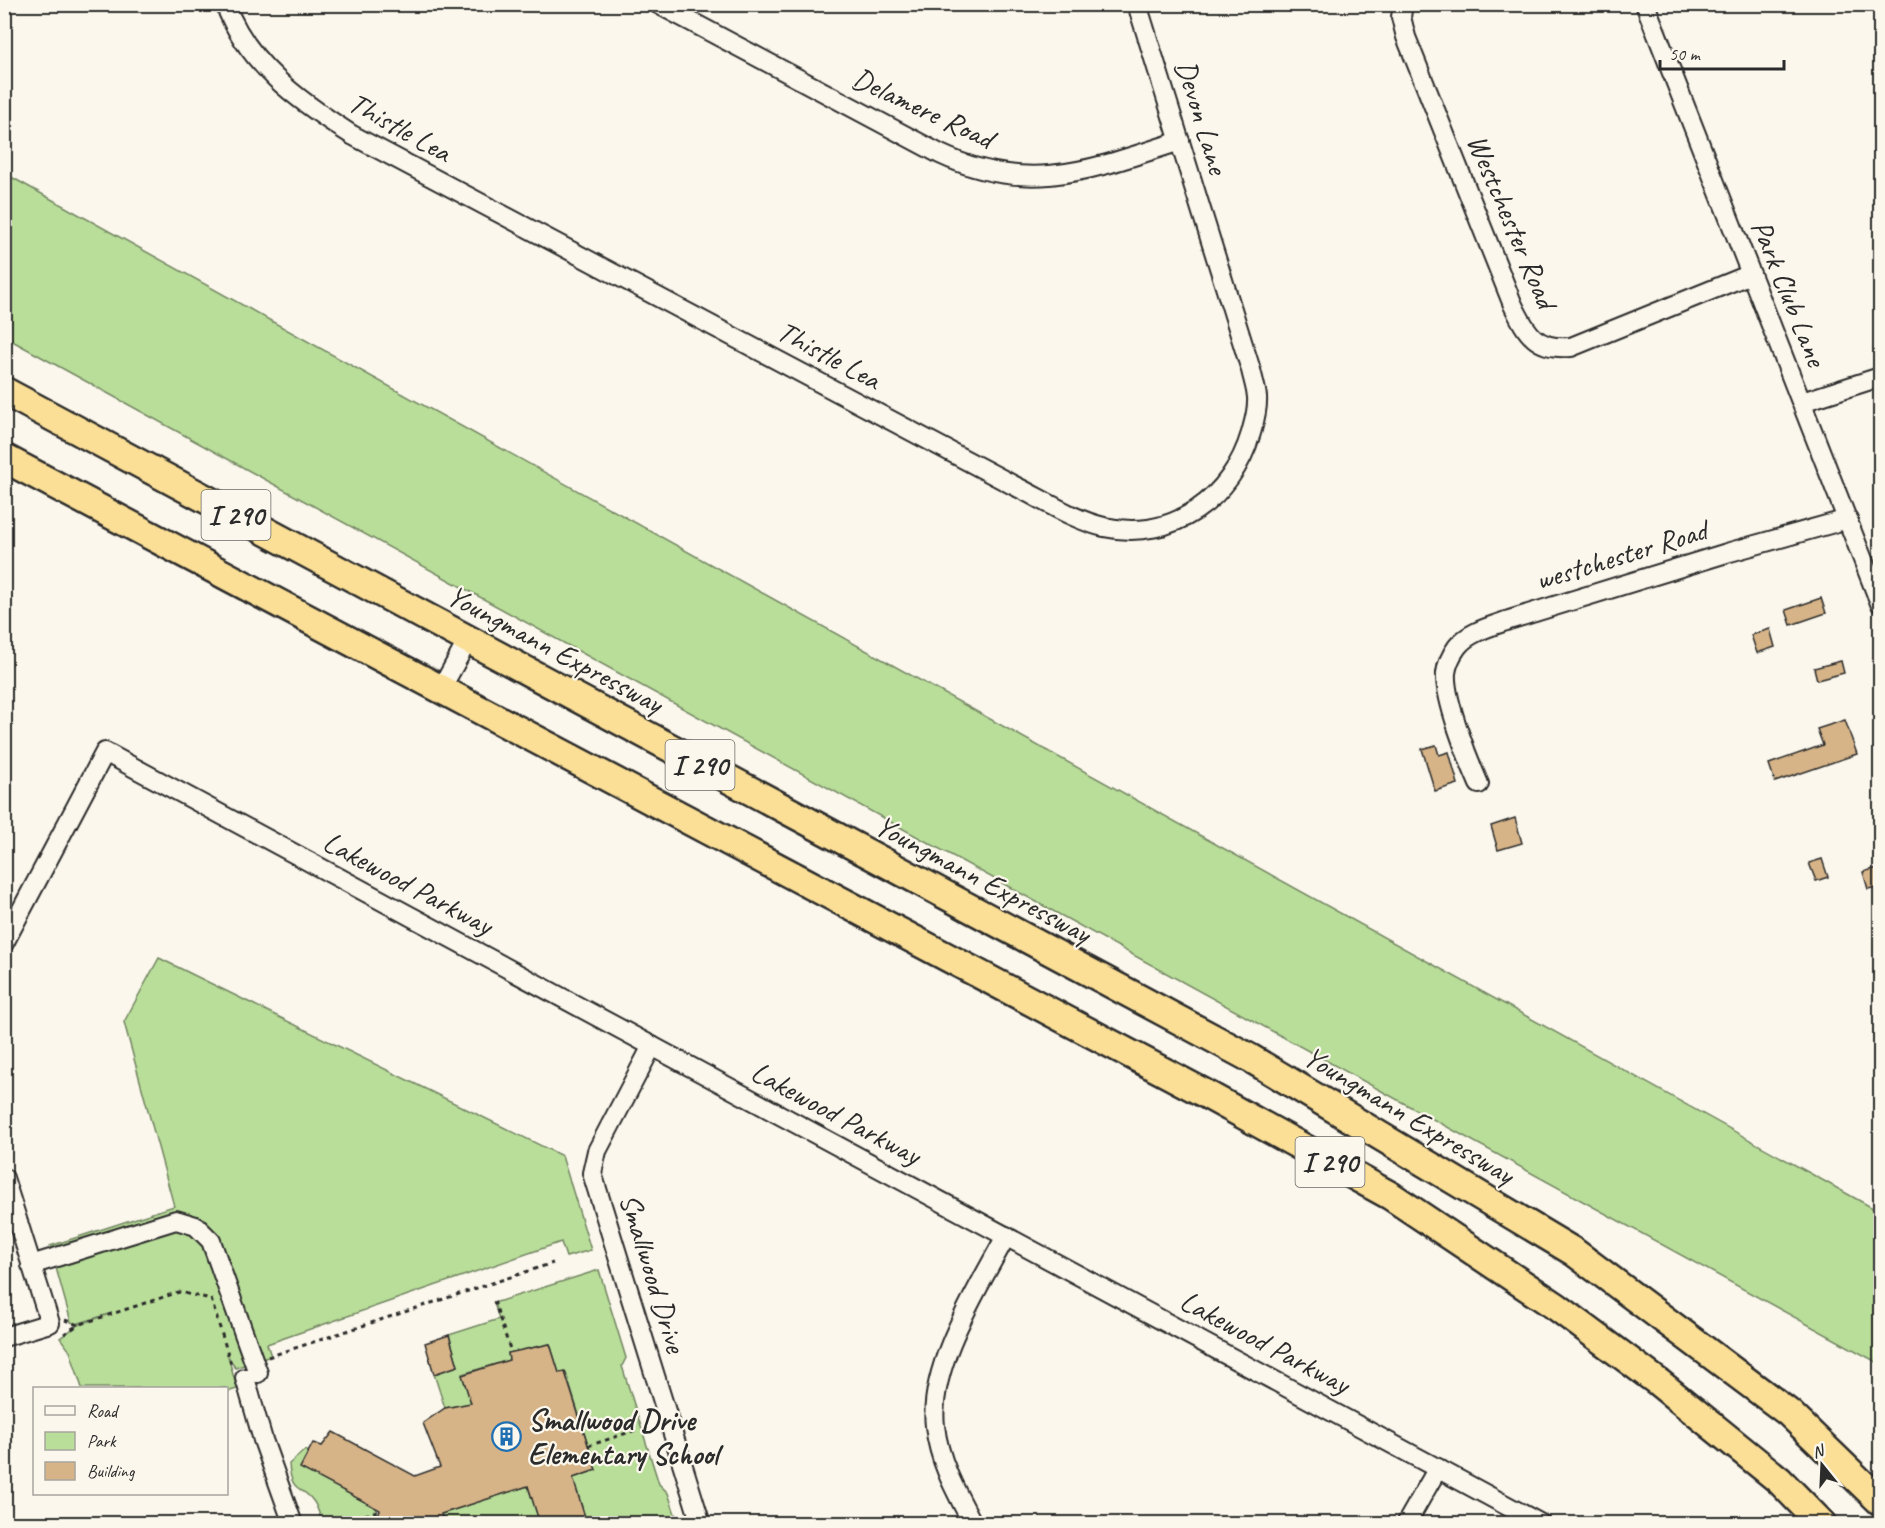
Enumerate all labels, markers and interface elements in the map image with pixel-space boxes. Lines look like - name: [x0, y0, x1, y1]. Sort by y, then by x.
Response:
- scale bar: [1660, 33, 1784, 71]
- text: 50 m: [1669, 43, 1702, 65]
- street label: Devon Lane: [1167, 56, 1238, 181]
- street label: Delamere Road: [846, 59, 1003, 159]
- street label: Thistle Lea: [342, 83, 460, 172]
- street label: Westchester Road: [1458, 128, 1567, 317]
- street label: Park Club Lane: [1743, 214, 1836, 374]
- street label: Thistle Lea: [771, 312, 889, 399]
- road number: I 290: [202, 490, 270, 540]
- street label: westchester Road: [1531, 510, 1716, 599]
- street label: Youngmann Expressway: [441, 576, 672, 723]
- road number: I 290: [666, 740, 734, 790]
- street label: Youngmann Expressway: [869, 806, 1100, 953]
- street label: Lakewood Parkway: [317, 822, 502, 945]
- street label: Youngmann Expressway: [1297, 1037, 1524, 1194]
- street label: Lakewood Parkway: [745, 1052, 930, 1175]
- road number: I 290: [1296, 1137, 1364, 1187]
- street label: Smallwood Drive: [611, 1189, 696, 1359]
- street label: Lakewood Parkway: [1174, 1281, 1359, 1404]
- legend: [33, 1387, 228, 1495]
- text: Road: [87, 1400, 120, 1422]
- place label: Smallwood Drive Elementary School: [528, 1401, 724, 1473]
- building icon: Smallwood Drive Elementary School: [491, 1421, 523, 1453]
- text: Park: [87, 1430, 117, 1452]
- north arrow: [1792, 1435, 1852, 1495]
- text: N: [1810, 1440, 1828, 1463]
- text: Building: [87, 1460, 136, 1482]

